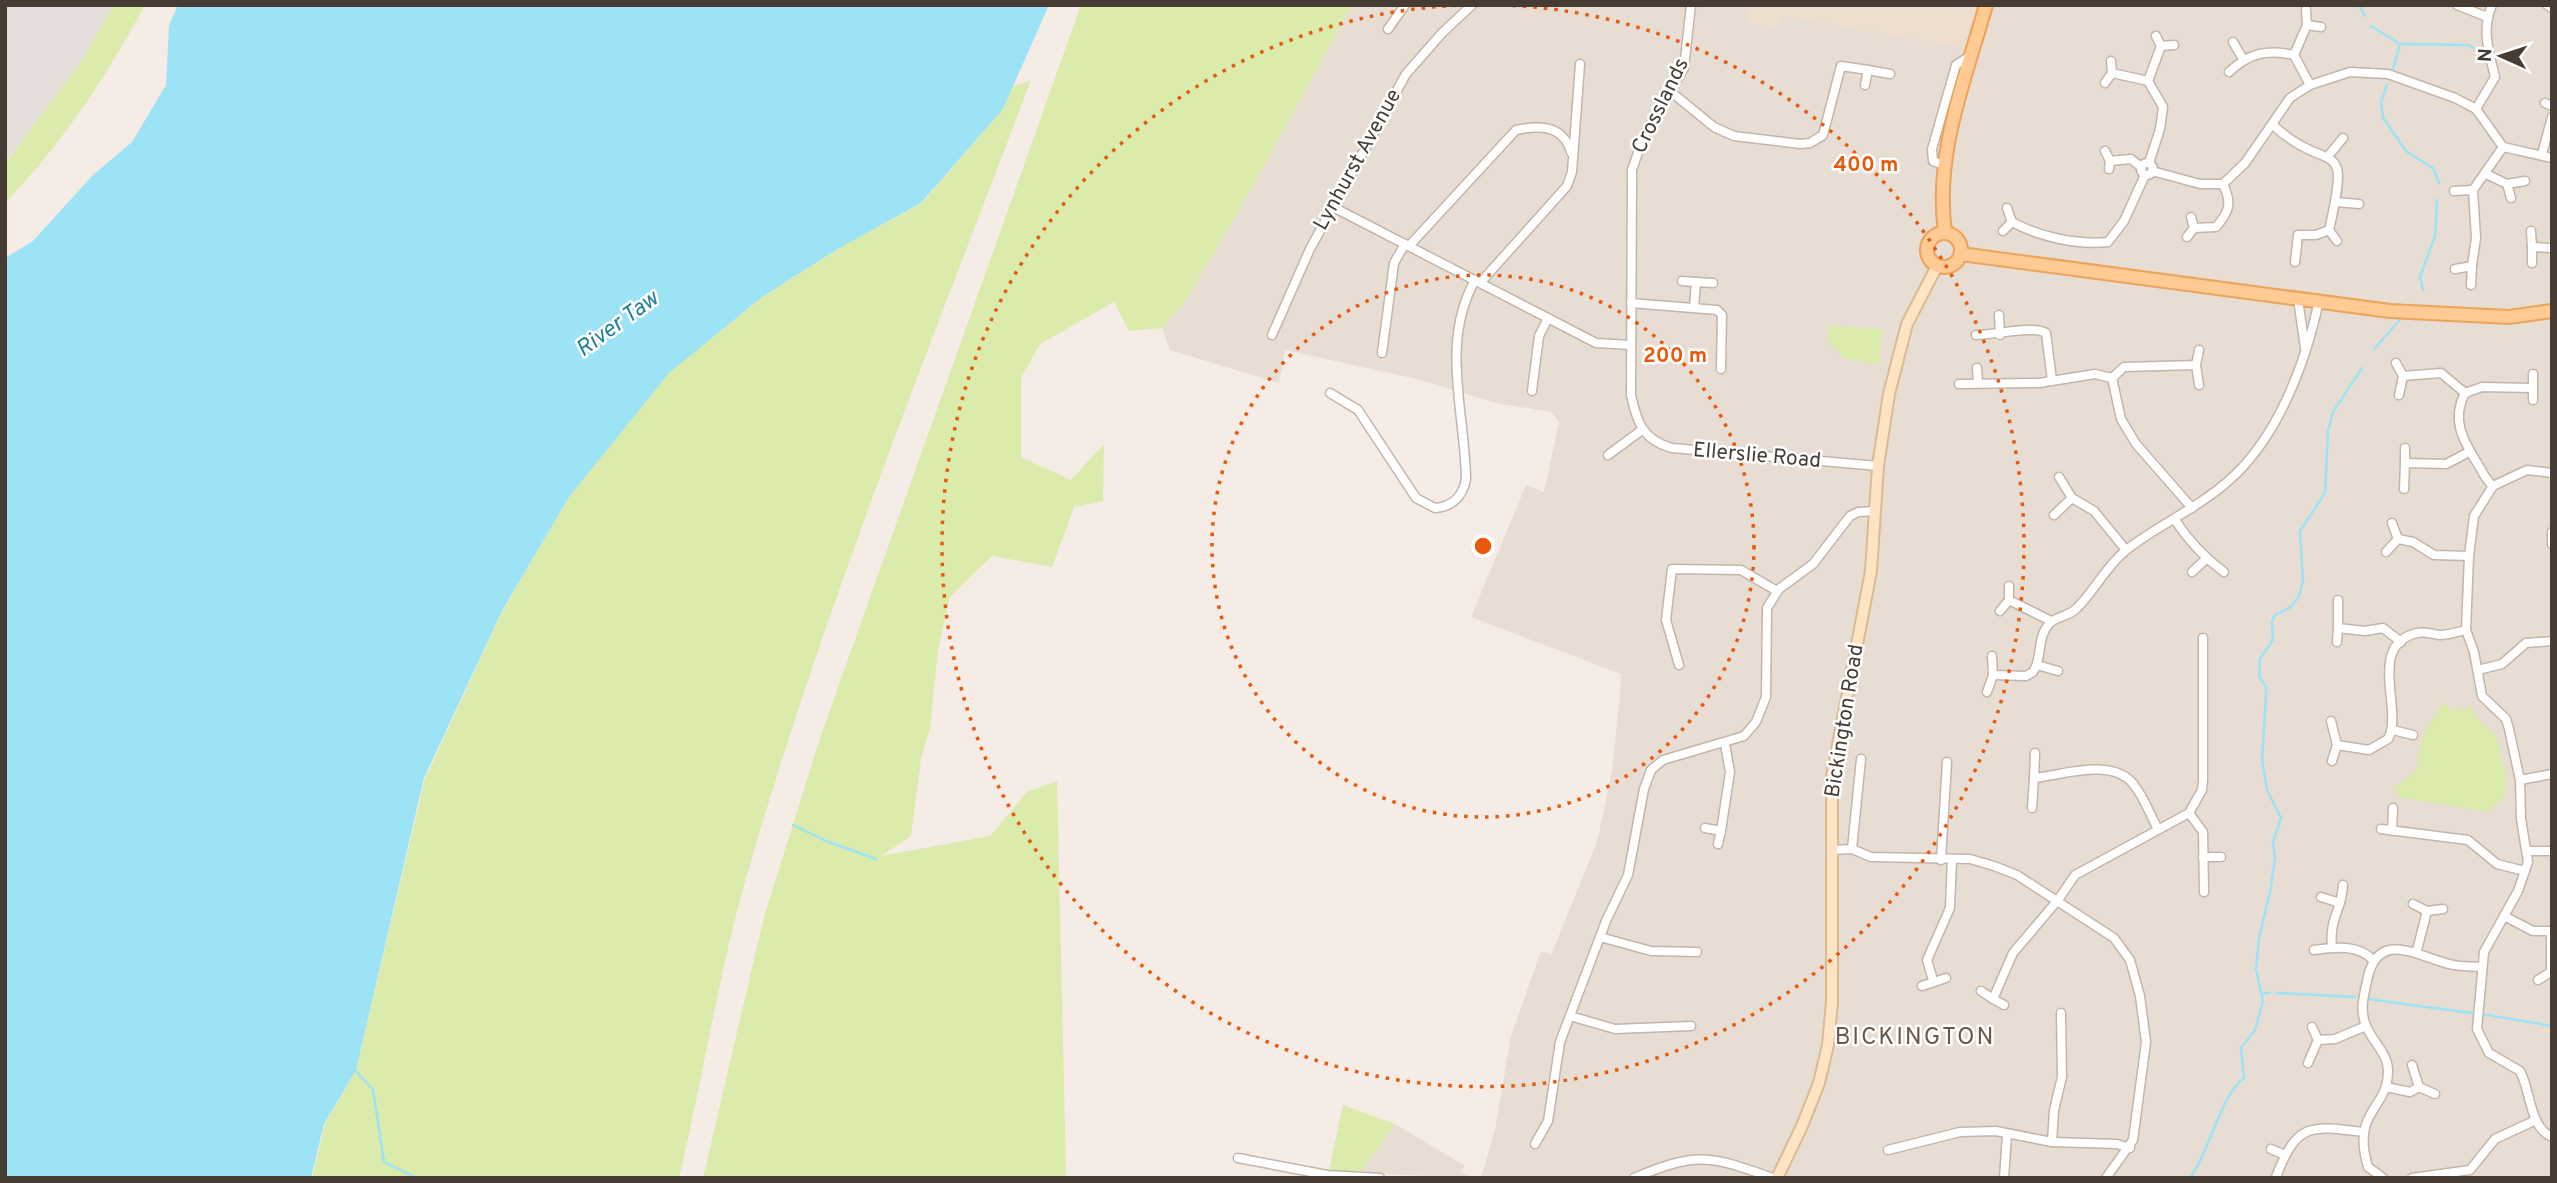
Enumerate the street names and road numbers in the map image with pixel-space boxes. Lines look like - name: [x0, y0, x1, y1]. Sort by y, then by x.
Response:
- street label: Crosslands: [1626, 54, 1696, 158]
- street label: Lynhurst Avenue: [1308, 85, 1408, 235]
- street label: Ellerslie Road: [1692, 437, 1822, 475]
- street label: Bickington Road: [1820, 642, 1870, 800]

